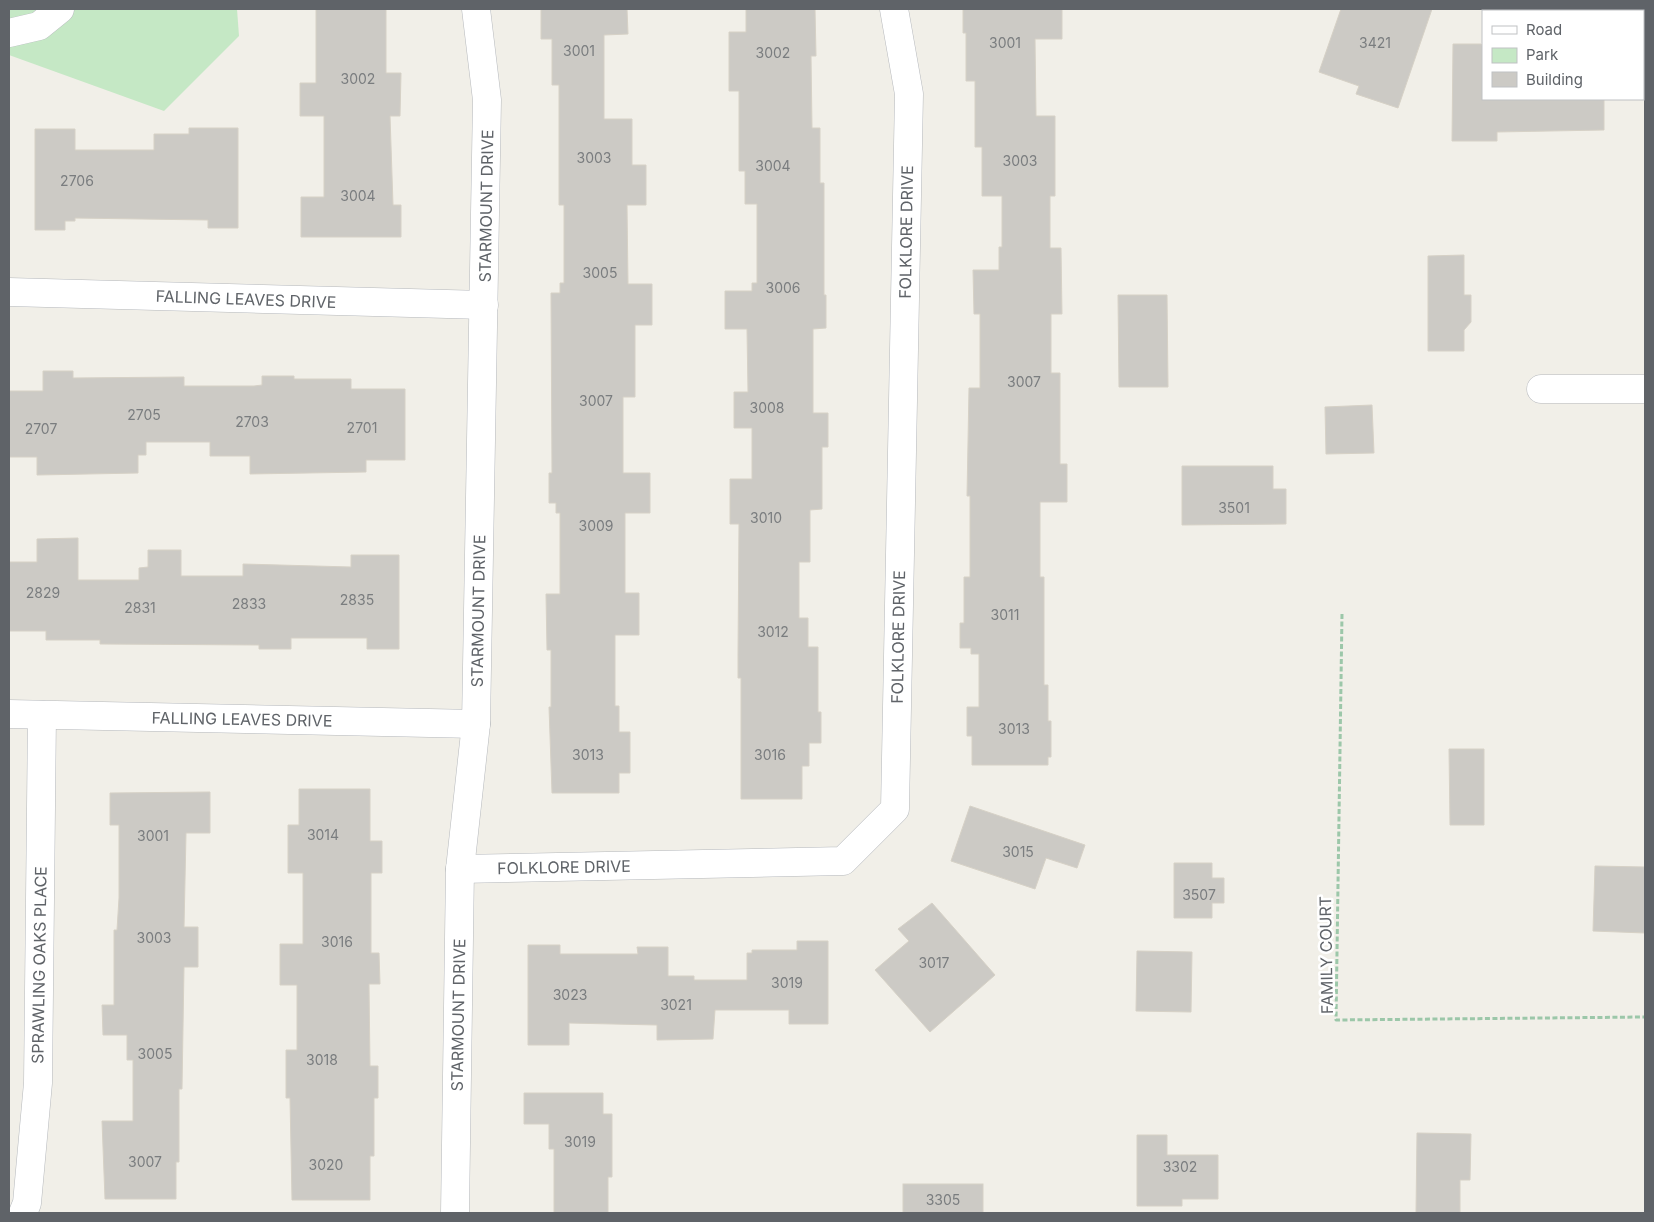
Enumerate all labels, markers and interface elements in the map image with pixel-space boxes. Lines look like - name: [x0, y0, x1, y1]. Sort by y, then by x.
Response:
- legend: [1482, 10, 1644, 100]
- text: Road: [1526, 20, 1562, 39]
- house number: 3001: [989, 34, 1021, 51]
- house number: 3421: [1359, 34, 1391, 51]
- house number: 3001: [563, 42, 595, 59]
- house number: 3002: [756, 44, 790, 61]
- text: Park: [1526, 45, 1559, 64]
- house number: 3002: [341, 70, 375, 87]
- text: Building: [1526, 70, 1583, 89]
- street label: STARMOUNT DRIVE: [475, 129, 497, 283]
- house number: 3003: [577, 149, 611, 166]
- house number: 3003: [1003, 152, 1037, 169]
- house number: 3004: [755, 157, 791, 174]
- street label: FOLKLORE DRIVE: [895, 165, 917, 299]
- house number: 2706: [60, 172, 94, 189]
- house number: 3004: [340, 187, 376, 204]
- house number: 3005: [583, 264, 617, 281]
- house number: 3006: [766, 279, 801, 296]
- street label: FALLING LEAVES DRIVE: [155, 286, 337, 312]
- house number: 3007: [1007, 373, 1041, 390]
- house number: 3007: [579, 392, 613, 409]
- house number: 3008: [750, 399, 784, 416]
- house number: 2705: [127, 406, 161, 423]
- house number: 2703: [235, 413, 269, 430]
- house number: 2701: [347, 419, 377, 436]
- house number: 2707: [25, 420, 57, 437]
- house number: 3501: [1218, 499, 1250, 516]
- house number: 3010: [750, 509, 782, 526]
- house number: 3009: [579, 517, 614, 534]
- street label: STARMOUNT DRIVE: [467, 534, 489, 688]
- street label: FOLKLORE DRIVE: [887, 570, 909, 704]
- house number: 2829: [26, 584, 60, 601]
- house number: 2835: [340, 591, 374, 608]
- house number: 2833: [232, 595, 266, 612]
- house number: 2831: [124, 599, 156, 616]
- house number: 3011: [991, 606, 1019, 623]
- house number: 3012: [757, 623, 789, 640]
- street label: FALLING LEAVES DRIVE: [151, 707, 333, 731]
- house number: 3013: [998, 720, 1030, 737]
- house number: 3013: [572, 746, 604, 763]
- house number: 3016: [754, 746, 786, 763]
- house number: 3014: [307, 826, 339, 843]
- house number: 3001: [137, 827, 169, 844]
- house number: 3015: [1002, 843, 1034, 860]
- street label: FOLKLORE DRIVE: [497, 856, 631, 878]
- street label: SPRAWLING OAKS PLACE: [27, 866, 51, 1064]
- house number: 3507: [1182, 886, 1216, 903]
- street label: FAMILY COURT: [1315, 896, 1337, 1014]
- house number: 3003: [137, 929, 171, 946]
- house number: 3016: [321, 933, 353, 950]
- street label: STARMOUNT DRIVE: [447, 938, 469, 1092]
- house number: 3017: [918, 954, 950, 971]
- house number: 3019: [771, 974, 803, 991]
- house number: 3023: [553, 986, 587, 1003]
- house number: 3021: [660, 996, 692, 1013]
- house number: 3005: [138, 1045, 172, 1062]
- house number: 3018: [306, 1051, 338, 1068]
- house number: 3019: [564, 1133, 596, 1150]
- house number: 3007: [128, 1153, 162, 1170]
- house number: 3020: [309, 1156, 343, 1173]
- house number: 3302: [1163, 1158, 1197, 1175]
- house number: 3305: [926, 1191, 960, 1208]

